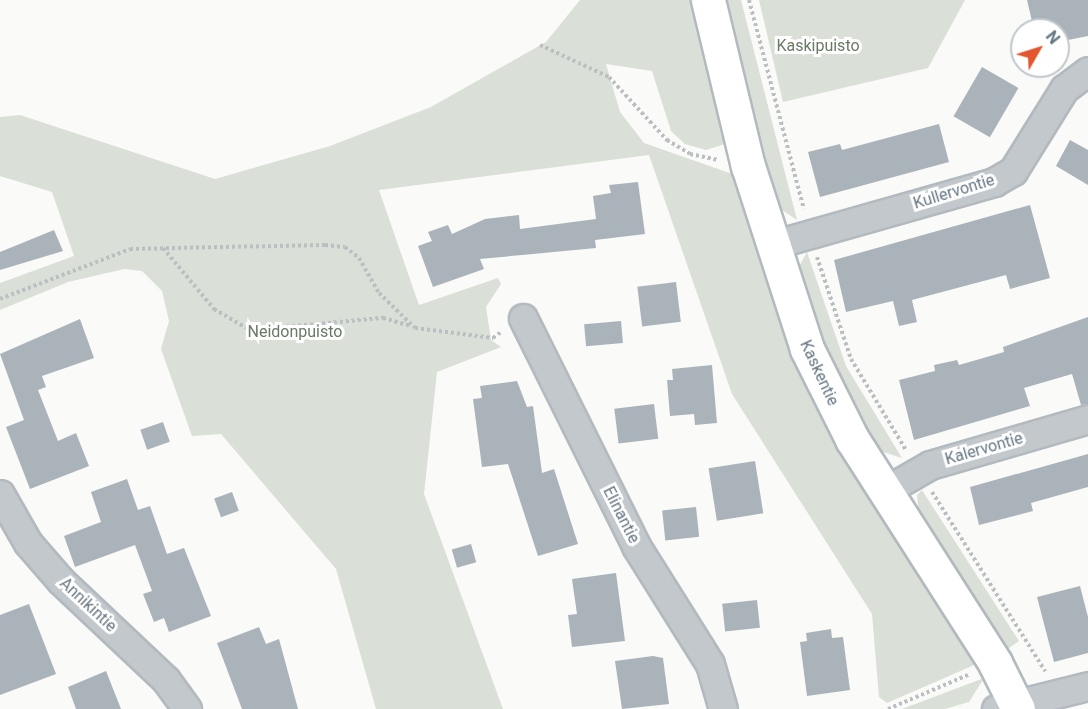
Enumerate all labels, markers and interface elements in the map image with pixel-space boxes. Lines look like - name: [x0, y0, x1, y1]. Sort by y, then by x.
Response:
- north arrow: [1010, 18, 1070, 78]
- text: N: [1042, 27, 1064, 48]
- park label: Kaskipuisto: [776, 36, 860, 56]
- street label: Kullervontie: [911, 171, 997, 213]
- park label: Neidonpuisto: [248, 322, 342, 342]
- street label: Kaskentie: [796, 337, 842, 409]
- street label: Kalervontie: [943, 429, 1025, 469]
- street label: Elinantie: [599, 484, 643, 546]
- street label: Annikintie: [56, 574, 120, 636]

